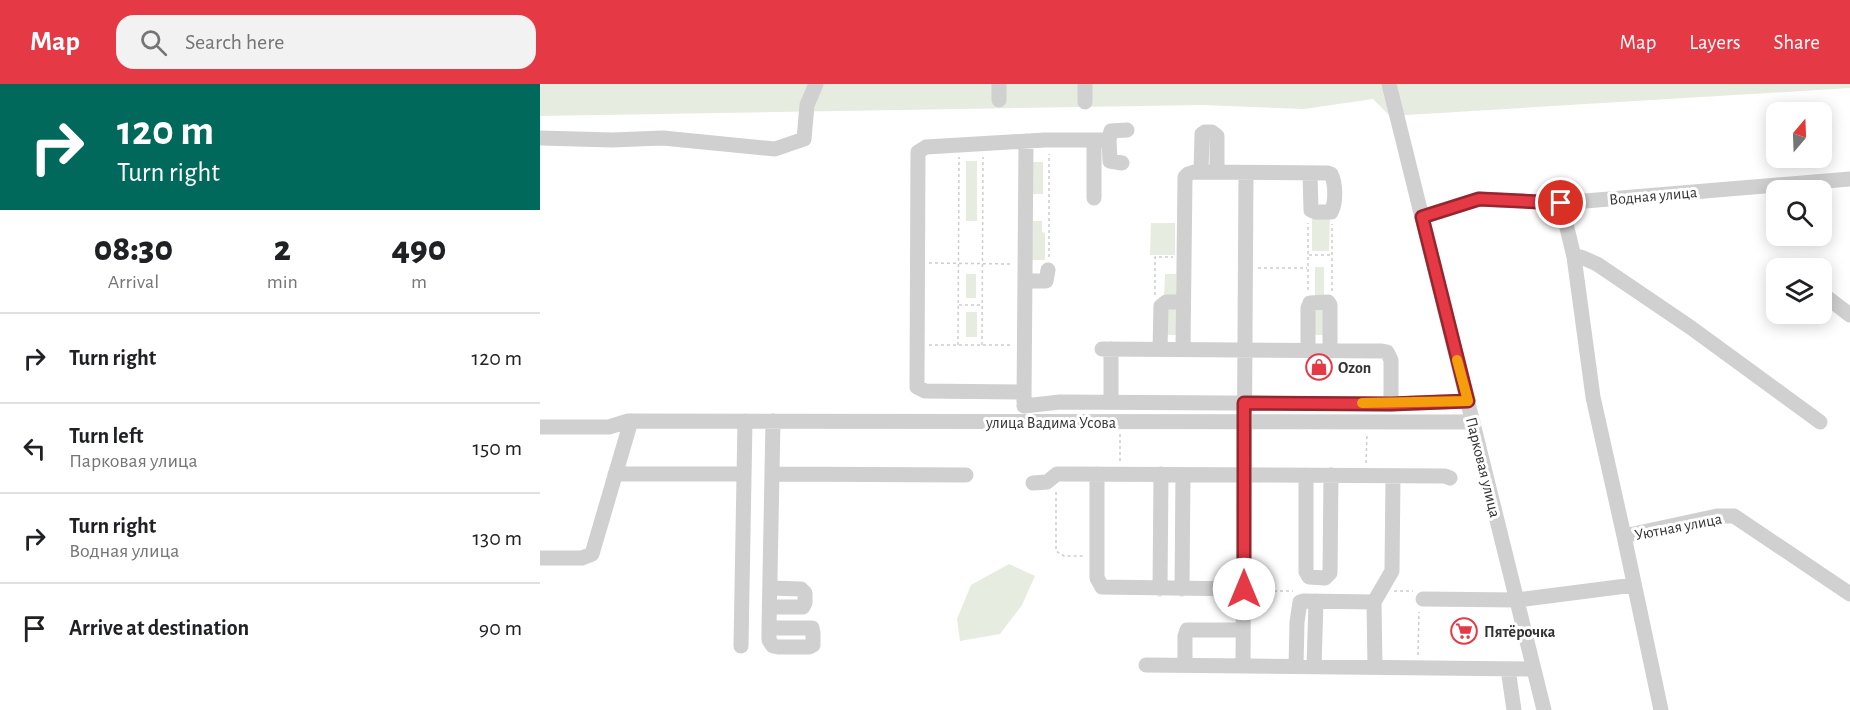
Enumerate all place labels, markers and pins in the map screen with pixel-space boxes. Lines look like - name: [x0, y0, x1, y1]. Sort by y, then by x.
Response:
- pin: [1535, 177, 1586, 228]
- shop icon: Ozon: [1304, 352, 1334, 382]
- place label: Ozon: [1338, 360, 1371, 376]
- supermarket icon: Пятёрочка: [1449, 616, 1479, 646]
- place label: Пятёрочка: [1484, 624, 1556, 640]

